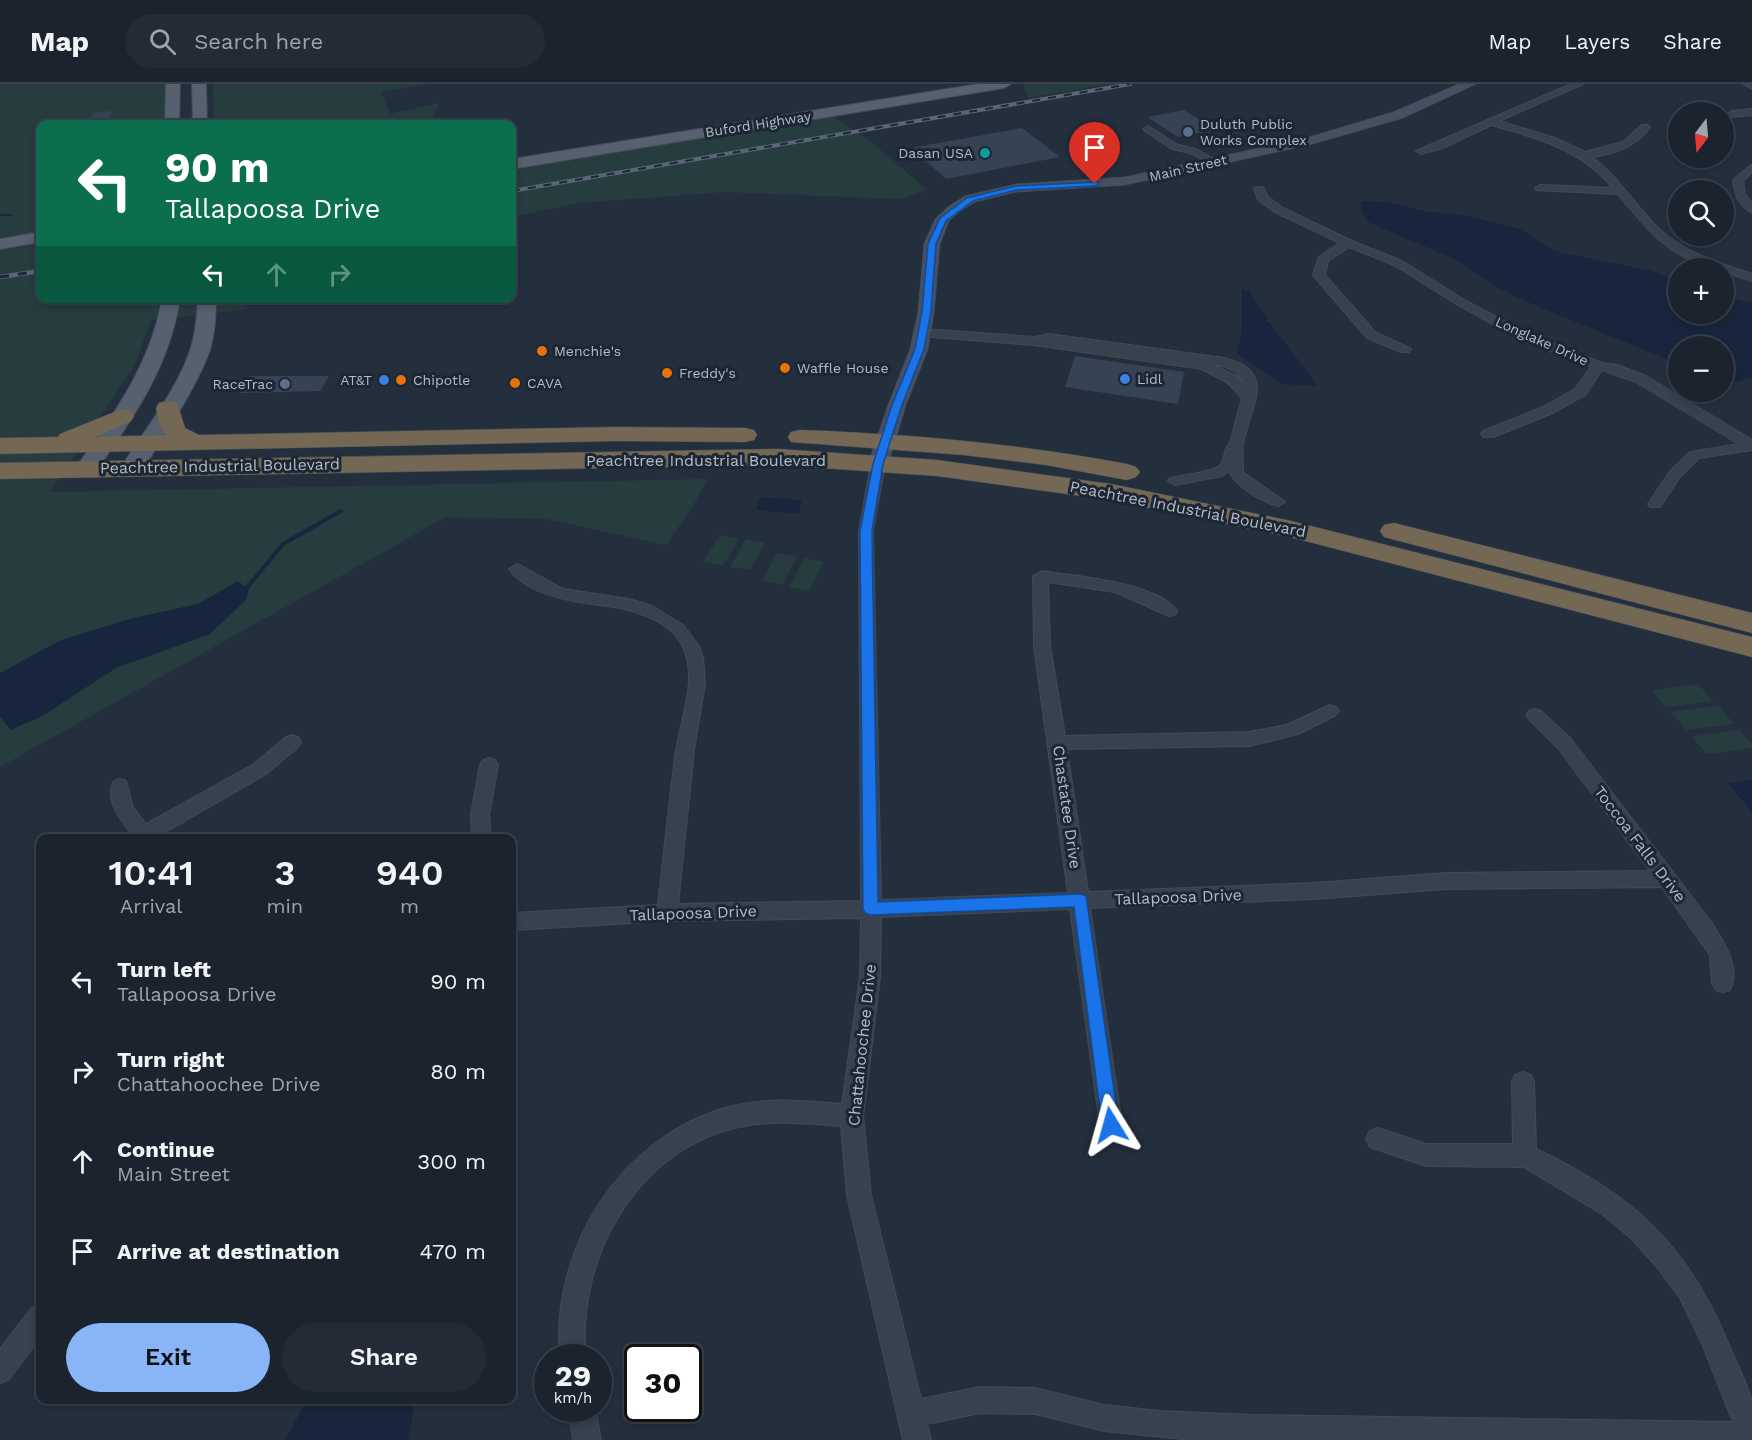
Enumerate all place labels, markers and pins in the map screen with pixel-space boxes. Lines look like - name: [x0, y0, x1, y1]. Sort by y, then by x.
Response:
- place label: Duluth Public Works Complex: [1200, 116, 1307, 148]
- pin: [1069, 122, 1120, 184]
- marker: Duluth Public Works Complex: [1181, 125, 1195, 139]
- place label: Dasan USA: [898, 145, 973, 161]
- marker: Dasan USA: [978, 146, 992, 160]
- place label: Menchie's: [554, 343, 621, 359]
- marker: Menchie's: [535, 344, 549, 358]
- place label: Waffle House: [797, 360, 889, 376]
- marker: Waffle House: [778, 361, 792, 375]
- place label: Freddy's: [679, 365, 736, 381]
- marker: Freddy's: [660, 366, 674, 380]
- place label: Lidl: [1137, 371, 1163, 387]
- place label: AT&T: [340, 372, 373, 388]
- place label: Chipotle: [413, 372, 470, 388]
- marker: Lidl: [1118, 372, 1132, 386]
- marker: AT&T: [377, 373, 391, 387]
- marker: Chipotle: [394, 373, 408, 387]
- place label: CAVA: [527, 375, 562, 391]
- place label: RaceTrac: [213, 376, 273, 392]
- marker: CAVA: [508, 376, 522, 390]
- marker: RaceTrac: [278, 377, 292, 391]

